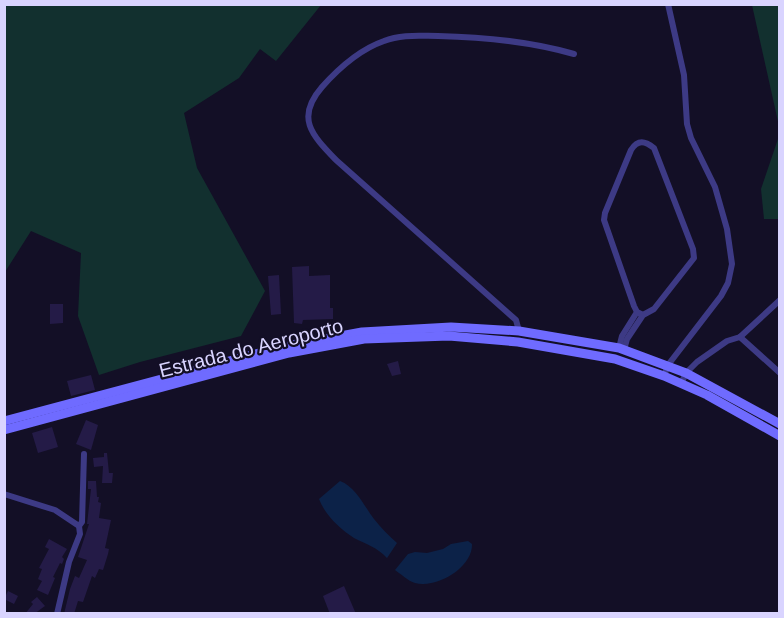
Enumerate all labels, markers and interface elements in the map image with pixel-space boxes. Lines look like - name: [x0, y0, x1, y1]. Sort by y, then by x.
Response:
- street label: Estrada do Aeroporto: [157, 314, 345, 382]

